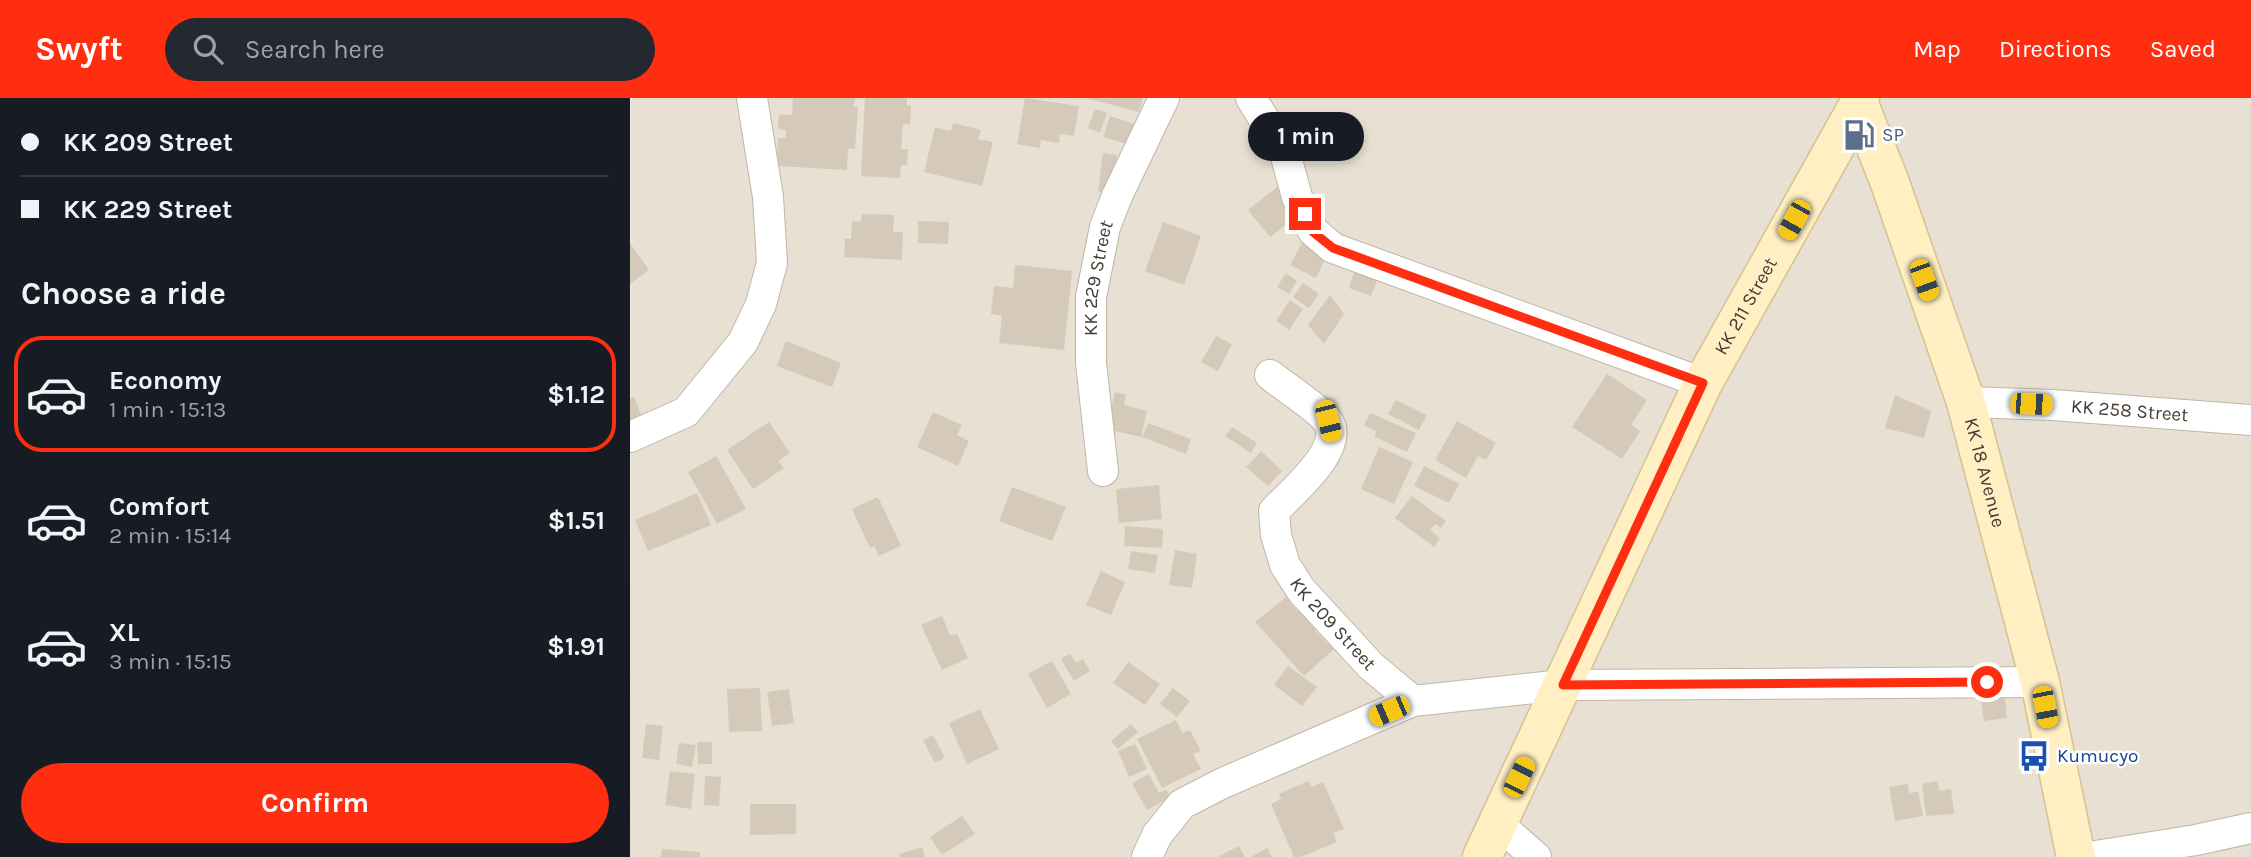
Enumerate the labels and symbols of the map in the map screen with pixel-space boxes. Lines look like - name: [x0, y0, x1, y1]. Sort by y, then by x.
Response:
- callout: 1 min: [1247, 113, 1363, 162]
- fuel station icon: SP: [1842, 118, 1876, 152]
- place label: SP: [1882, 124, 1904, 146]
- car: [1775, 197, 1814, 243]
- route end: [1289, 198, 1321, 230]
- street label: KK 229 Street: [1080, 217, 1118, 336]
- street label: KK 211 Street: [1710, 254, 1782, 359]
- car: [1907, 257, 1942, 303]
- car: [2010, 393, 2053, 415]
- street label: KK 258 Street: [2070, 395, 2189, 426]
- car: [1313, 398, 1344, 444]
- street label: KK 18 Avenue: [1960, 416, 2010, 530]
- street label: KK 209 Street: [1285, 574, 1380, 675]
- route start: [1971, 666, 2003, 698]
- car: [2031, 684, 2060, 730]
- car: [1366, 693, 1413, 729]
- bus stop icon: Kumucyo: [2017, 739, 2051, 773]
- place label: Kumucyo: [2057, 745, 2138, 767]
- car: [1501, 754, 1538, 800]

